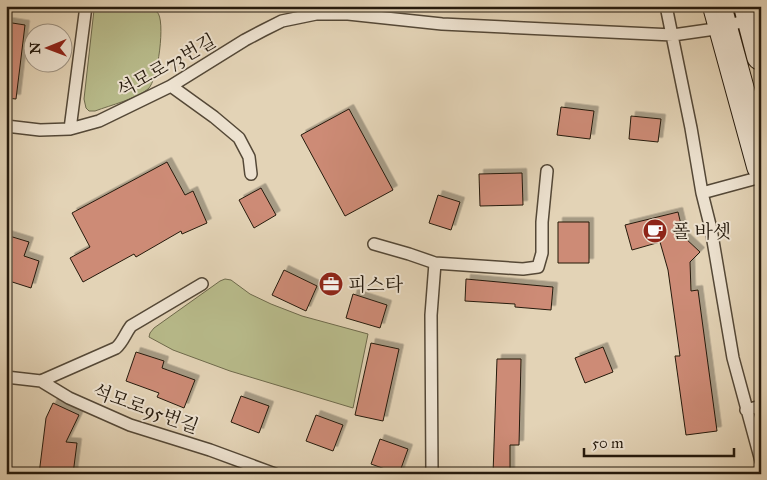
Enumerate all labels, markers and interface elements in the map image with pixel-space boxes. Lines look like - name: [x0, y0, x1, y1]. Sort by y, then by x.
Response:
- north arrow: [22, 22, 72, 72]
- street label: 석모로73번길: [113, 29, 220, 102]
- text: N: [27, 42, 44, 54]
- cafe icon: 폴 바셋: [642, 218, 668, 244]
- place label: 폴 바셋: [672, 220, 731, 243]
- office icon: 피스타: [318, 271, 344, 297]
- place label: 피스타: [348, 273, 404, 296]
- street label: 석모로95번길: [90, 379, 202, 438]
- scale bar: [584, 425, 734, 457]
- text: 50 m: [592, 434, 624, 452]

